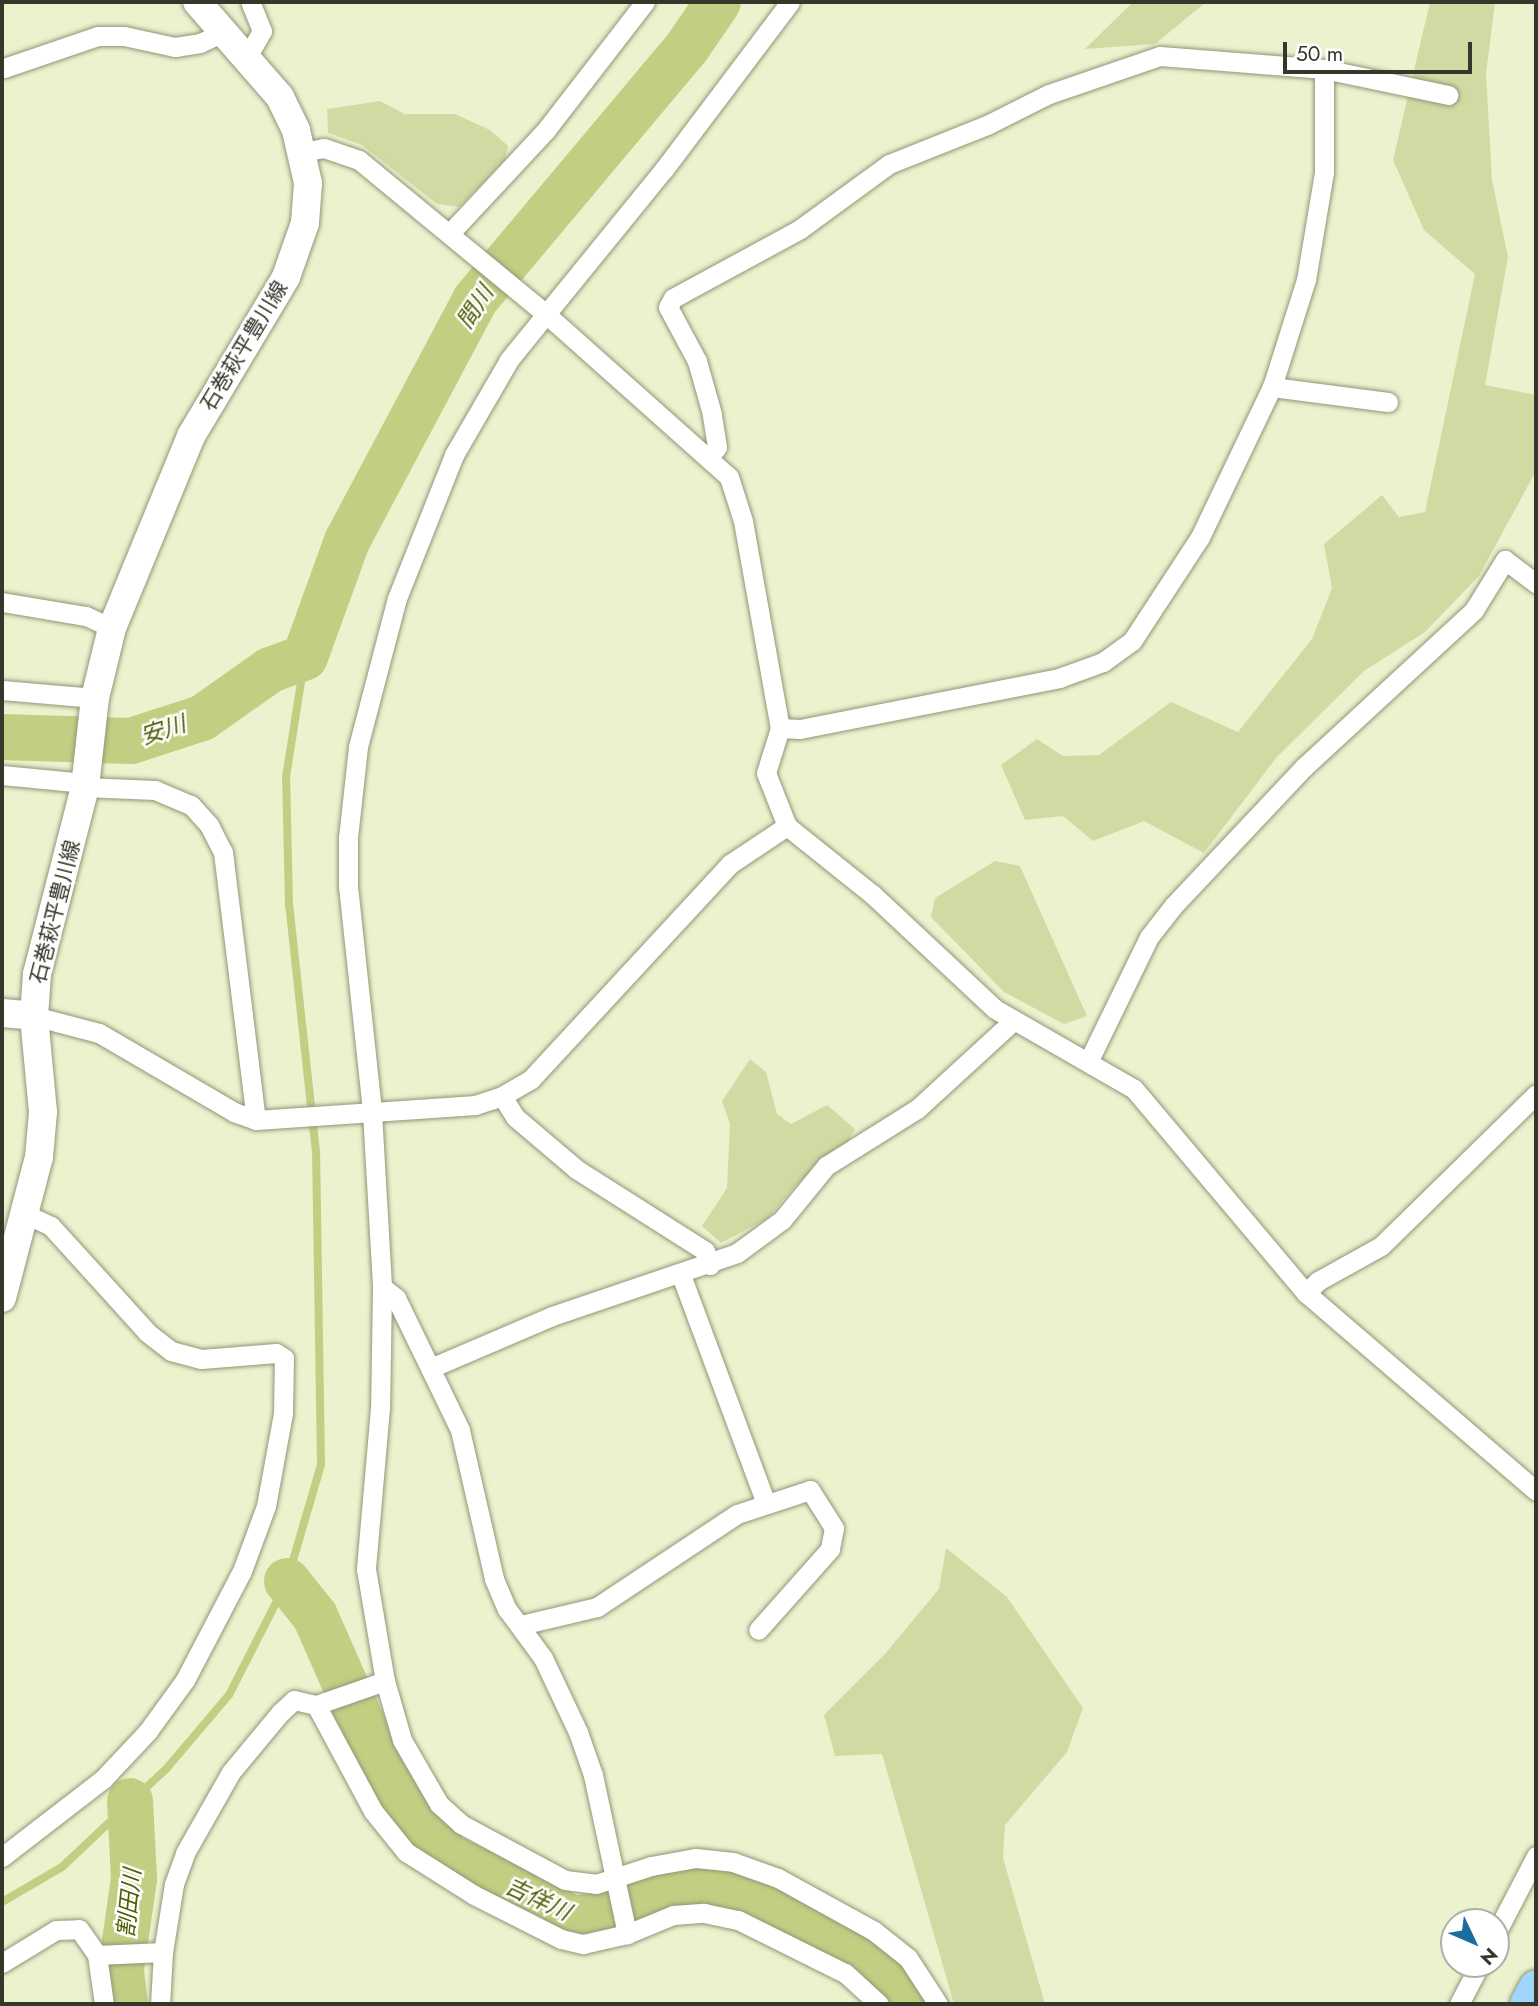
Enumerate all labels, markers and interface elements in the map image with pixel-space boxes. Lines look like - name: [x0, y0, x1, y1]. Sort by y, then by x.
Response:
- scale bar: [1286, 28, 1475, 72]
- text: 50 m: [1296, 39, 1343, 69]
- street label: 石巻萩平豊川線: [195, 277, 293, 415]
- water label: 間川: [451, 280, 499, 334]
- water label: 安川: [137, 710, 189, 750]
- street label: 石巻萩平豊川線: [25, 838, 85, 986]
- water label: 割田川: [112, 1867, 146, 1939]
- water label: 吉佯川: [501, 1872, 575, 1926]
- north arrow: [1440, 1908, 1510, 1978]
- text: N: [1474, 1942, 1504, 1971]

